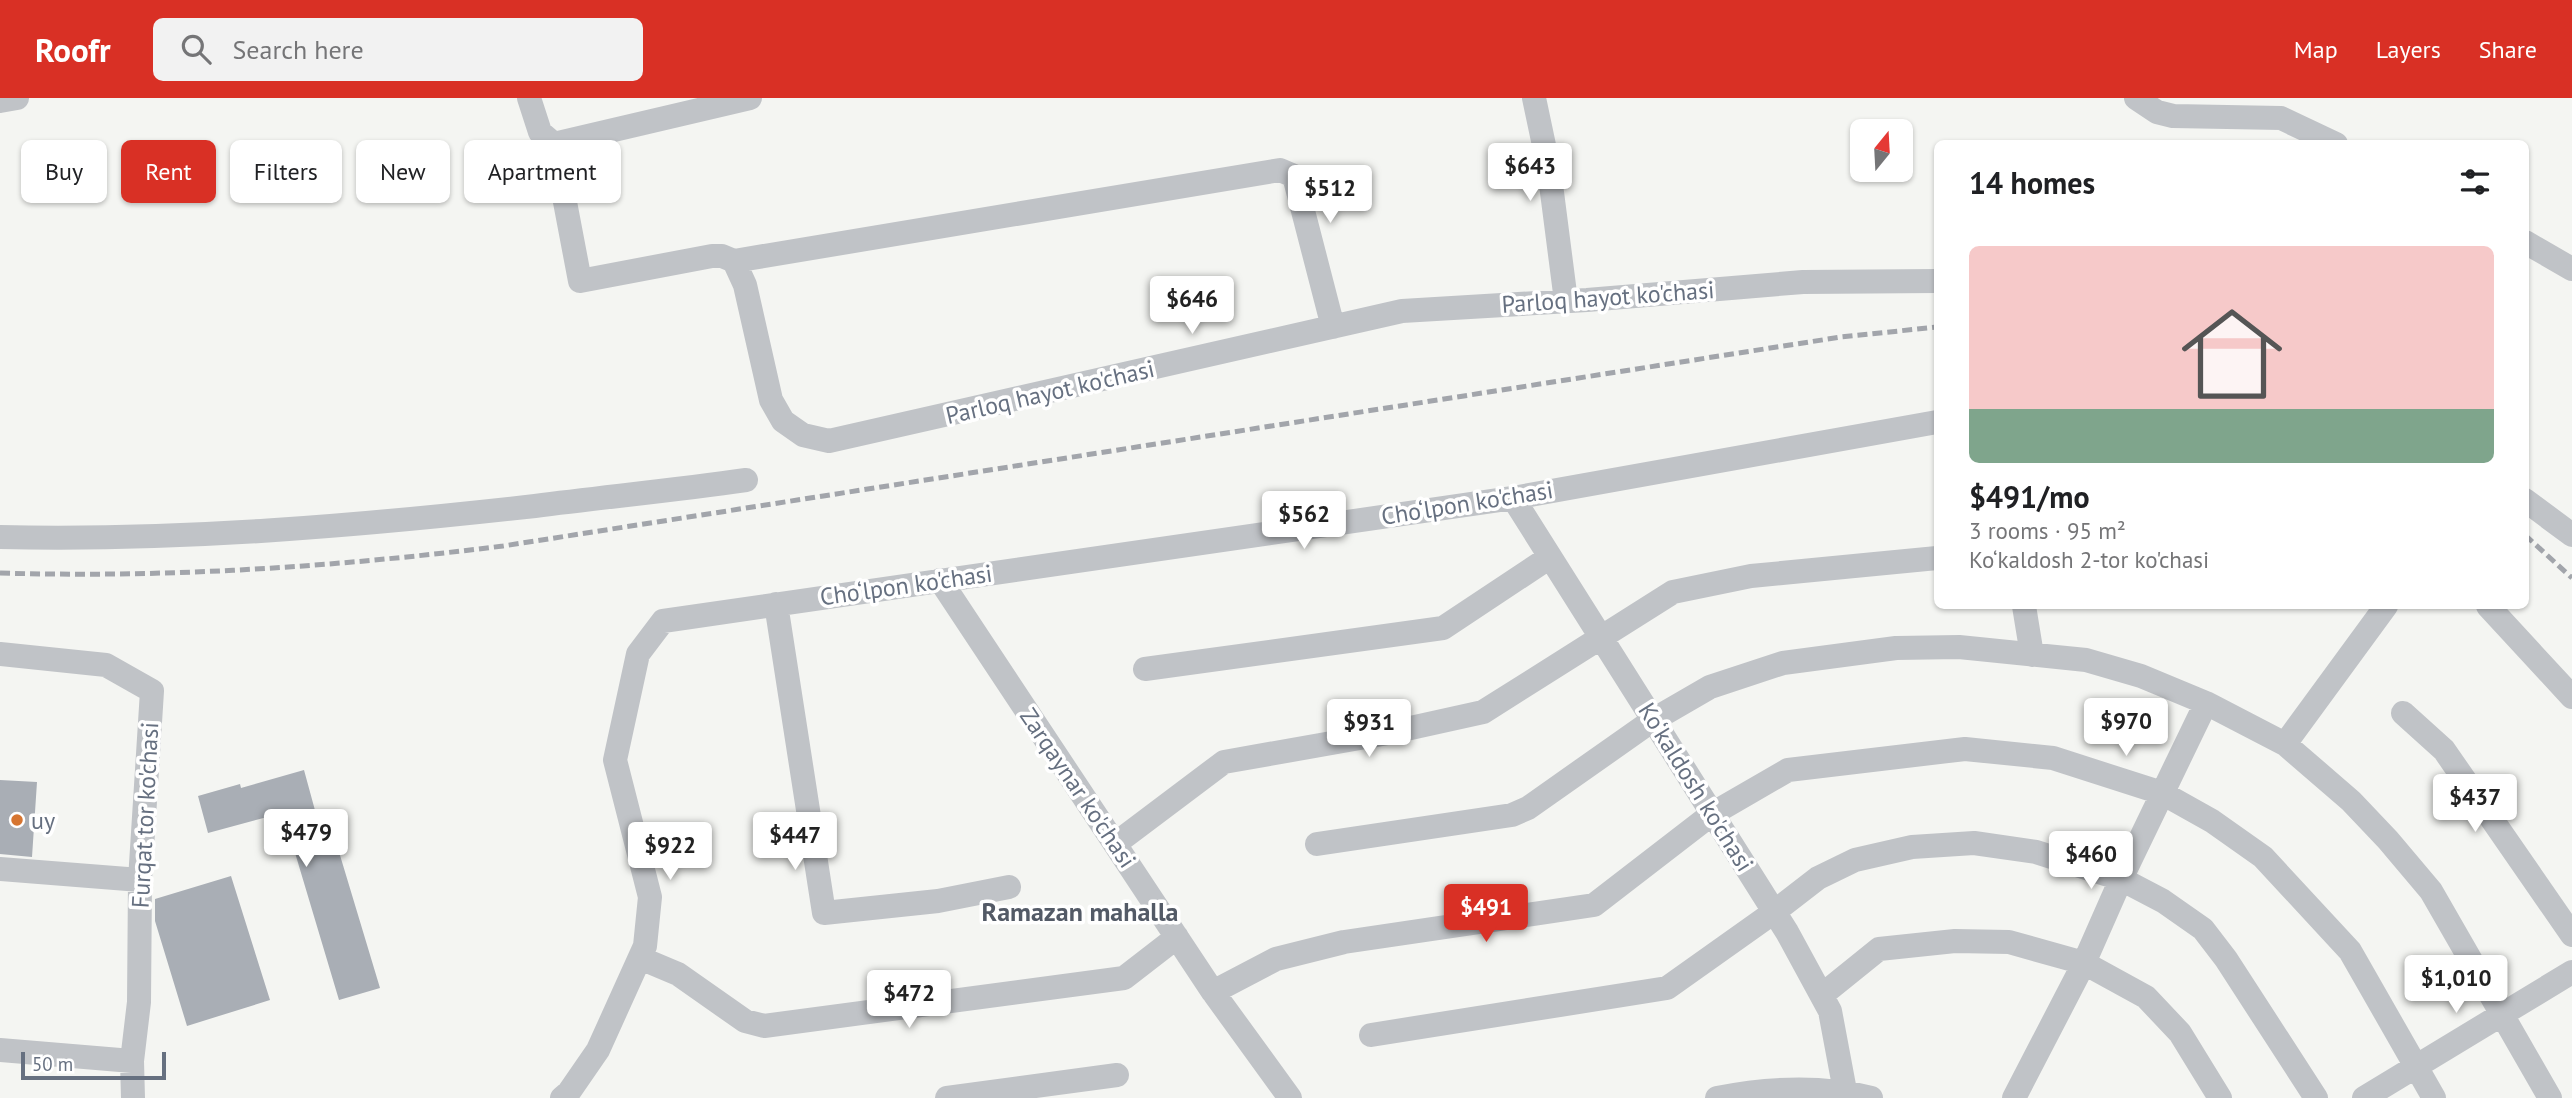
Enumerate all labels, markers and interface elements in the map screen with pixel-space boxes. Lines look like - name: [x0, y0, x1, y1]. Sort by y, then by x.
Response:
- search box: [153, 18, 643, 81]
- text: Roofr: [35, 28, 111, 71]
- icon: search: [177, 30, 215, 68]
- text: Search here: [233, 33, 364, 66]
- text: Map: [2294, 34, 2338, 65]
- text: Layers: [2376, 34, 2441, 65]
- text: Share: [2479, 34, 2537, 65]
- north arrow: [1850, 119, 1913, 182]
- map controls: [1850, 119, 1913, 182]
- chip: Buy: [21, 140, 107, 203]
- chip: Rent: [121, 140, 216, 203]
- chip: Filters: [230, 140, 342, 203]
- chip: New: [356, 140, 450, 203]
- chip: Apartment: [464, 140, 621, 203]
- pin: $643: [1489, 144, 1571, 203]
- text: $643: [1504, 151, 1556, 180]
- text: 14 homes: [1969, 163, 2095, 202]
- icon: filters: [2456, 163, 2494, 201]
- pin: $512: [1289, 166, 1371, 225]
- text: $512: [1304, 173, 1356, 202]
- street label: Parloq hayot ko'chasi: [1501, 274, 1715, 320]
- pin: $646: [1151, 276, 1233, 336]
- text: $646: [1166, 284, 1218, 313]
- icon: home: [2169, 291, 2295, 417]
- street label: Parloq hayot ko'chasi: [943, 353, 1157, 431]
- street label: Cho‘lpon ko'chasi: [1379, 474, 1555, 532]
- text: $491/mo: [1969, 477, 2090, 516]
- pin: $562: [1263, 491, 1345, 551]
- text: $562: [1278, 499, 1330, 528]
- text: 3 rooms · 95 m²: [1969, 516, 2126, 545]
- text: Ko‘kaldosh 2-tor ko'chasi: [1969, 545, 2209, 574]
- street label: Cho‘lpon ko'chasi: [818, 558, 994, 612]
- street label: Ko‘kaldosh ko'chasi: [1632, 697, 1760, 877]
- pin: $970: [2085, 698, 2167, 758]
- pin: $931: [1328, 700, 1410, 759]
- street label: Zarqaynar ko'chasi: [1013, 702, 1143, 874]
- text: $970: [2100, 706, 2152, 735]
- text: $931: [1343, 707, 1395, 736]
- street label: Furqat tor ko'chasi: [125, 721, 165, 909]
- pin: $437: [2434, 774, 2516, 834]
- text: $437: [2449, 782, 2501, 811]
- place label: uy: [31, 805, 55, 836]
- pin: $479: [265, 810, 347, 869]
- marker: uy: [9, 812, 25, 828]
- pin: $447: [754, 812, 836, 872]
- text: $479: [280, 817, 332, 846]
- text: $447: [769, 820, 821, 849]
- pin: $922: [629, 822, 711, 882]
- text: $922: [644, 830, 696, 859]
- pin: $460: [2050, 832, 2132, 891]
- text: $460: [2065, 839, 2117, 868]
- pin: $491: [1445, 884, 1527, 944]
- text: $491: [1460, 892, 1512, 921]
- district label: Ramazan mahalla: [981, 895, 1179, 928]
- pin: $1,010: [2399, 956, 2513, 1015]
- text: $1,010: [2420, 963, 2492, 992]
- pin: $472: [868, 970, 950, 1030]
- text: $472: [883, 978, 935, 1007]
- scale bar: [21, 1049, 166, 1081]
- text: 50 m: [32, 1052, 73, 1076]

